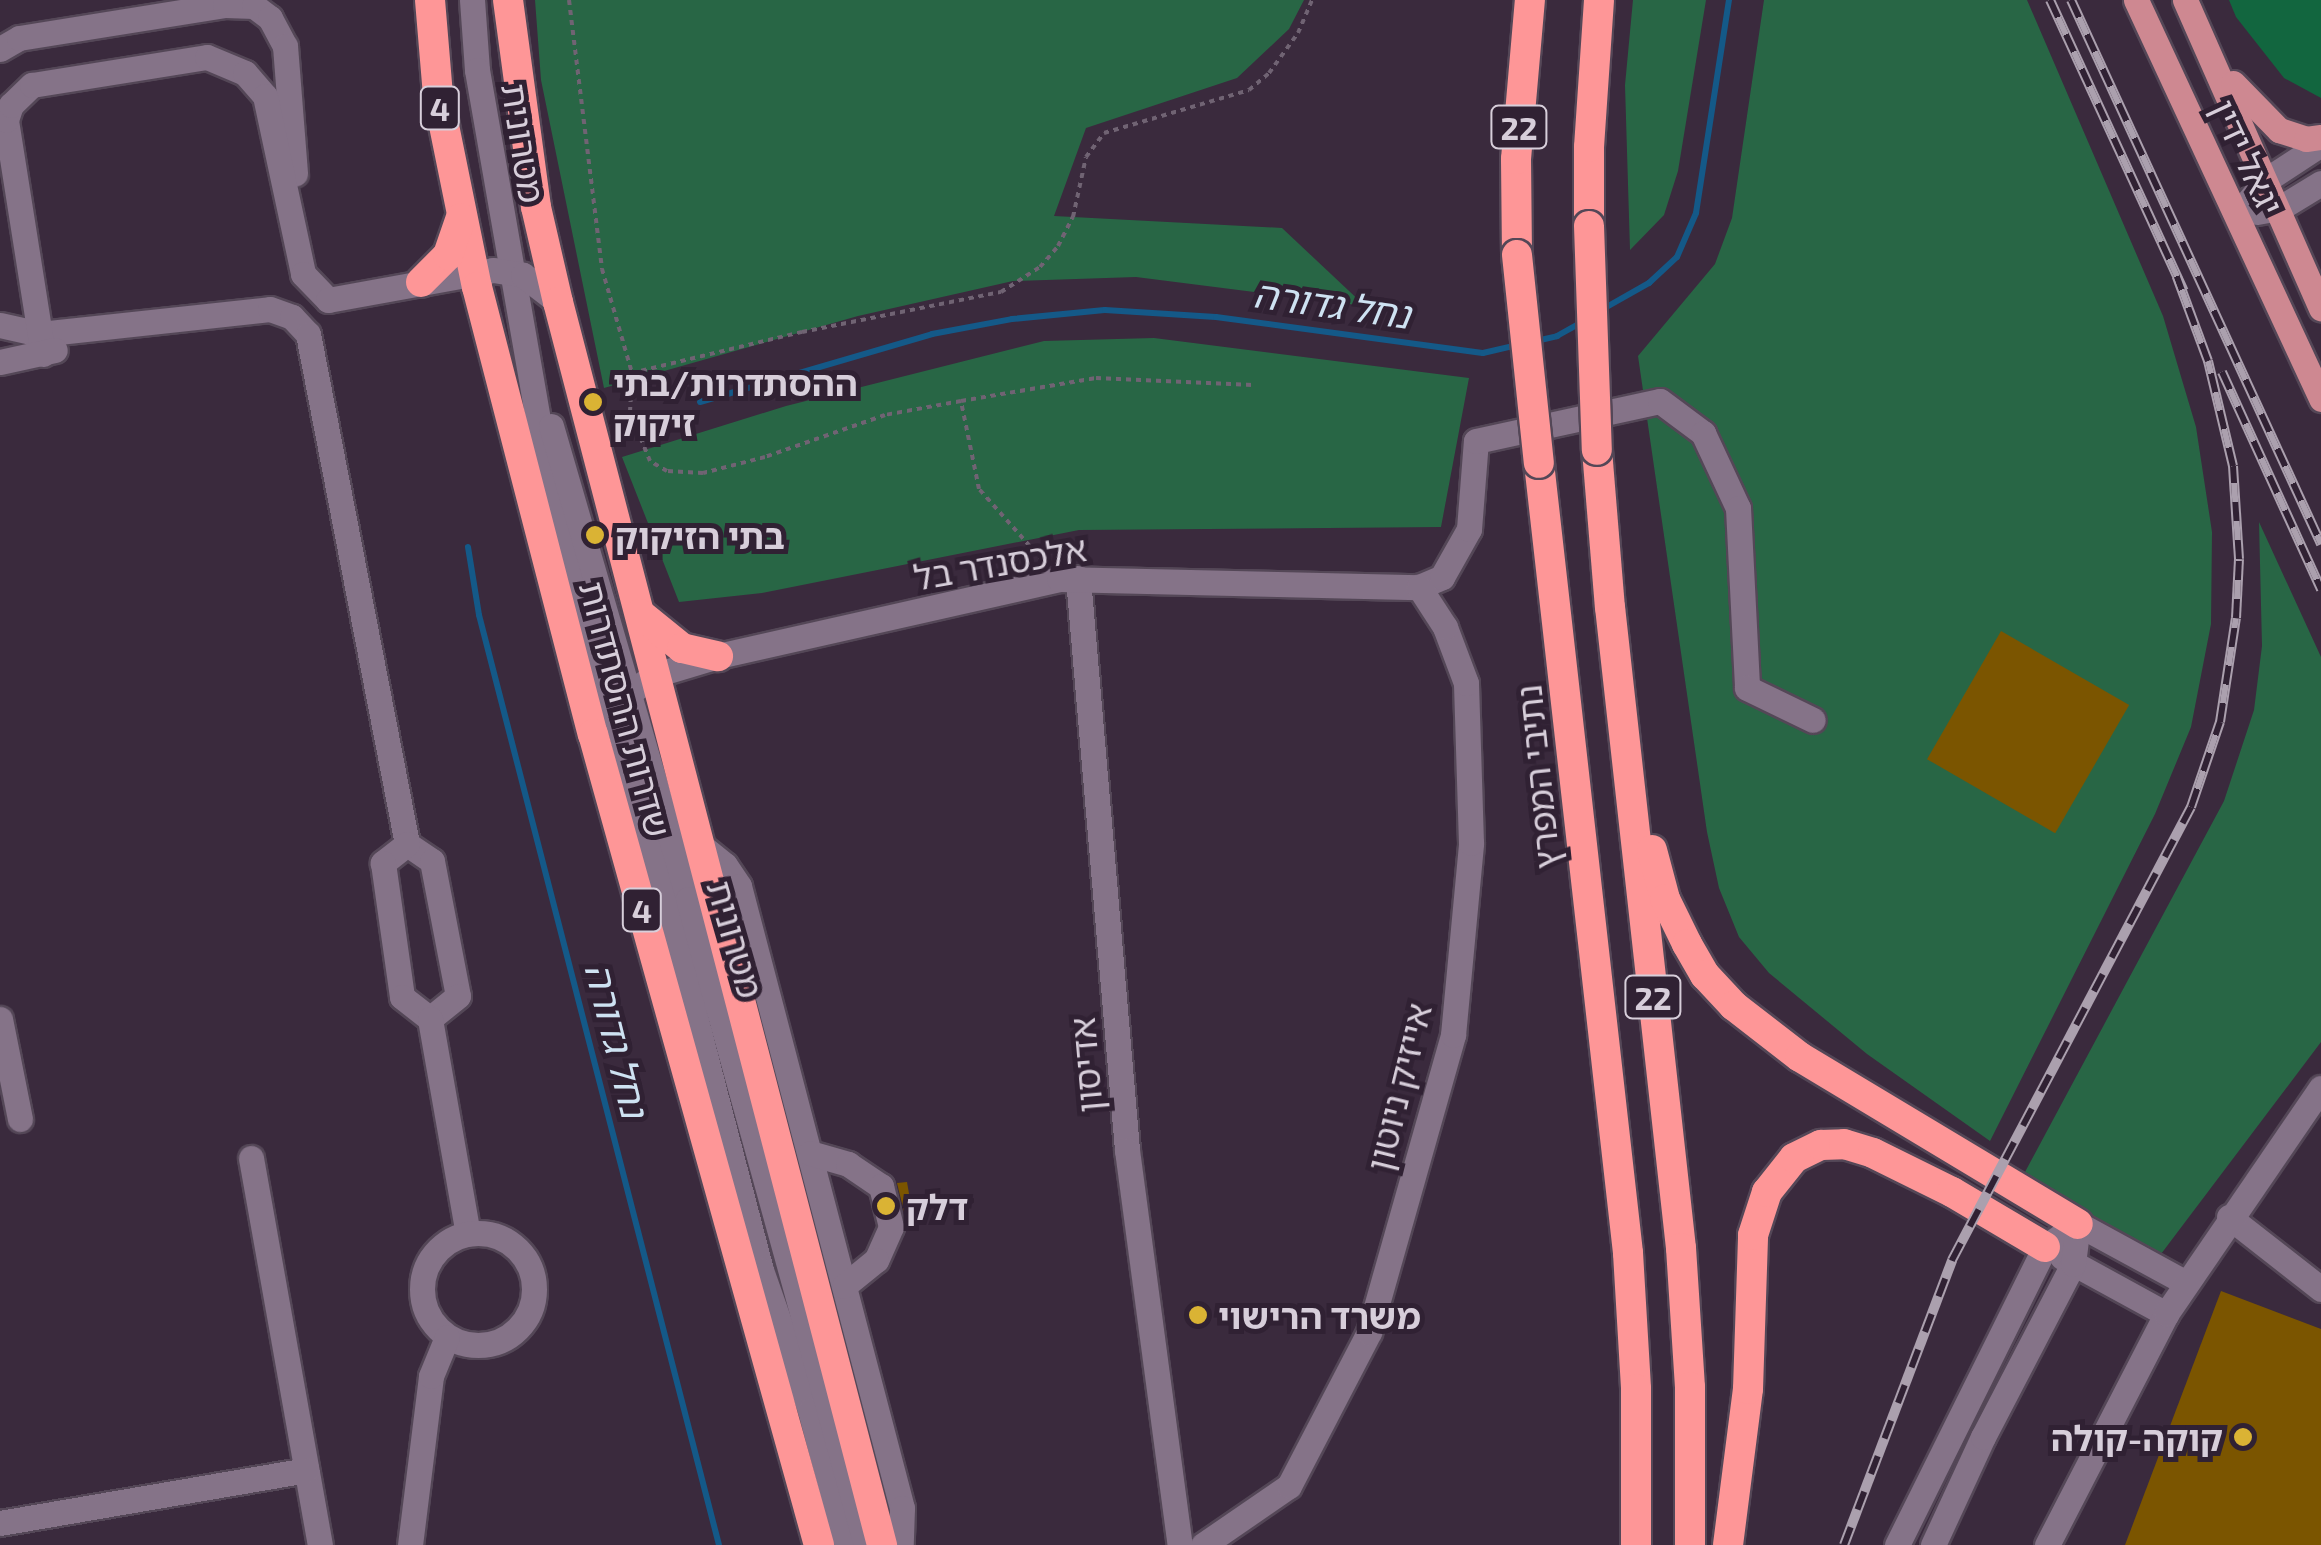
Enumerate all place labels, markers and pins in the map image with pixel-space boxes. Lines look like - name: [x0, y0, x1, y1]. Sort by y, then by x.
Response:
- place label: ההסתדרות/בתי זיקוק: [613, 361, 858, 443]
- marker: ההסתדרות/בתי זיקוק: [582, 391, 604, 413]
- place label: בתי הזיקוק: [615, 514, 785, 556]
- marker: בתי הזיקוק: [584, 524, 606, 546]
- place label: דלק: [906, 1185, 968, 1227]
- marker: דלק: [875, 1195, 897, 1217]
- place label: משרד הרישוי: [1218, 1294, 1421, 1336]
- marker: משרד הרישוי: [1187, 1304, 1209, 1326]
- place label: קוקה-קולה: [2051, 1416, 2223, 1458]
- marker: קוקה-קולה: [2232, 1426, 2254, 1448]

